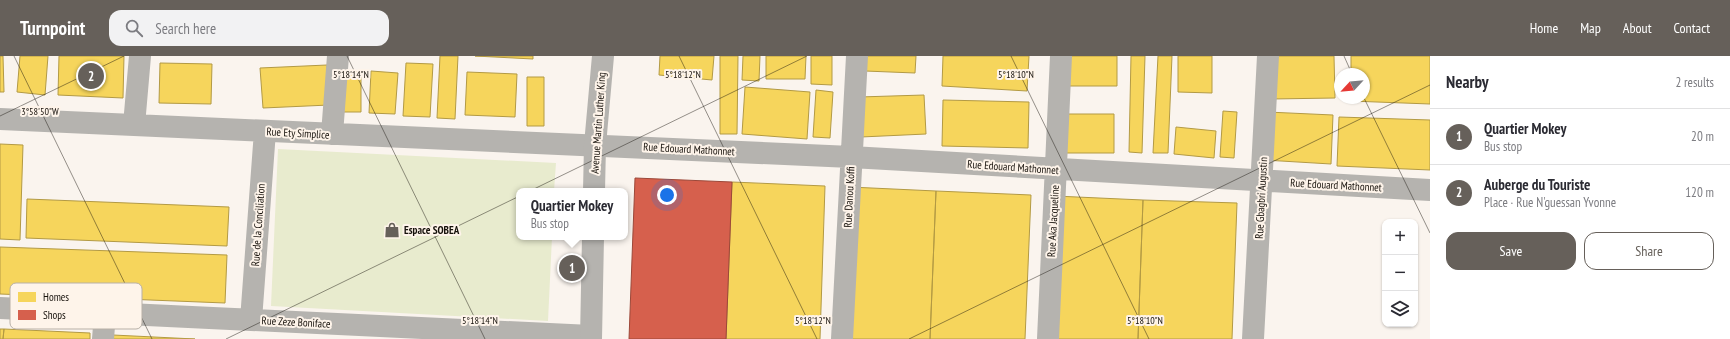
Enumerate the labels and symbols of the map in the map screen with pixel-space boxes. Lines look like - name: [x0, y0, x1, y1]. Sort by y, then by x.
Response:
- pin: 2: [78, 61, 104, 91]
- text: 5°18'14"N: [333, 68, 369, 81]
- text: 5°18'12"N: [665, 68, 701, 81]
- text: 5°18'10"N: [998, 68, 1034, 81]
- north arrow: [1334, 68, 1370, 104]
- street label: Avenue Martin Luther King: [587, 72, 609, 174]
- text: 3°58'50"W: [21, 105, 59, 118]
- street label: Rue Ety Simplice: [266, 124, 330, 142]
- street label: Rue Edouard Mathonnet: [643, 140, 735, 158]
- street label: Rue Edouard Mathonnet: [967, 157, 1059, 177]
- street label: Rue Gbagbri Augustin: [1252, 157, 1270, 239]
- street label: Rue Danou Koffi: [840, 166, 858, 228]
- street label: Rue Edouard Mathonnet: [1290, 176, 1382, 194]
- street label: Rue de la Conciliation: [248, 183, 268, 267]
- street label: Rue Aka Jacqueline: [1044, 184, 1062, 257]
- your location: [657, 185, 677, 205]
- shop icon: Espace SOBEA: [383, 221, 401, 239]
- place label: Espace SOBEA: [404, 223, 460, 237]
- pin: 1: [559, 253, 585, 283]
- legend: [10, 283, 142, 329]
- text: Homes: [43, 290, 69, 304]
- text: Shops: [43, 308, 66, 322]
- street label: Rue Zeze Boniface: [261, 313, 331, 331]
- text: 5°18'14"N: [462, 314, 498, 327]
- text: 5°18'12"N: [795, 314, 831, 327]
- text: 5°18'10"N: [1127, 314, 1163, 327]

